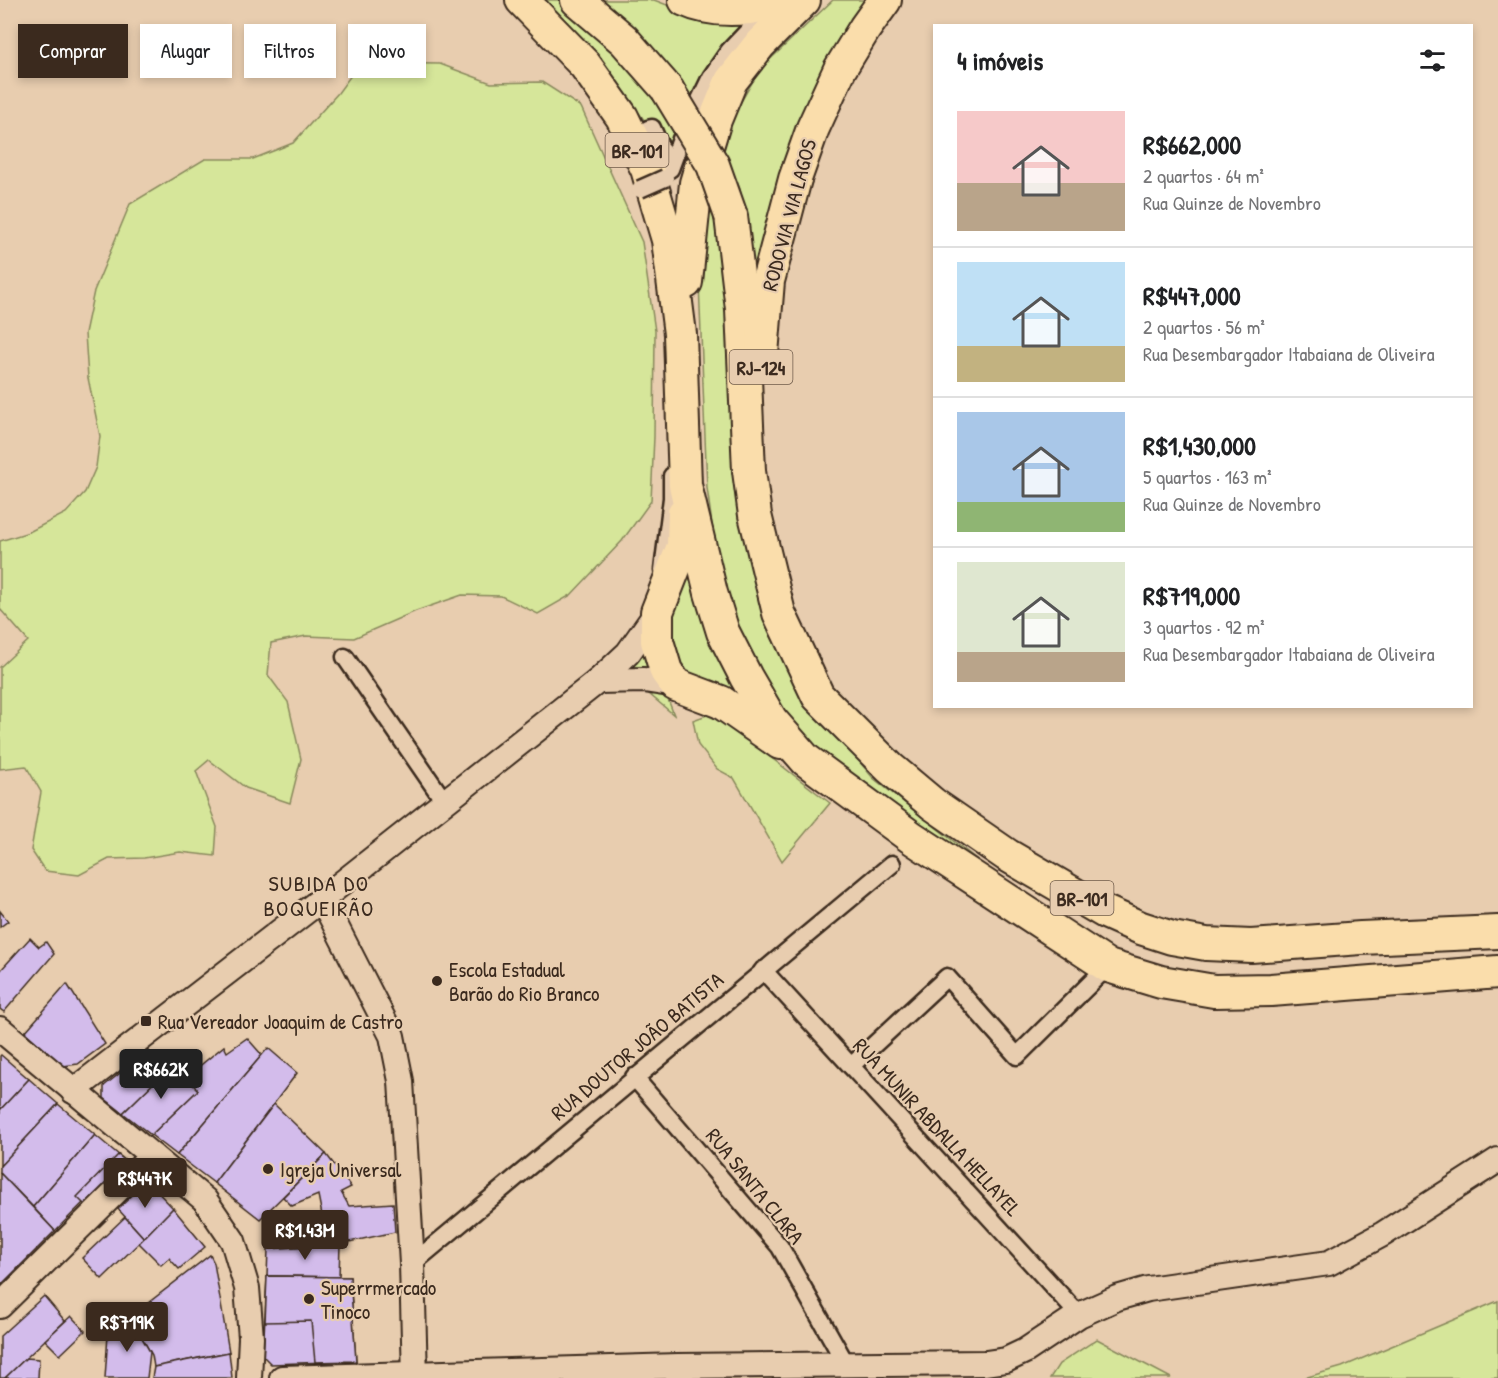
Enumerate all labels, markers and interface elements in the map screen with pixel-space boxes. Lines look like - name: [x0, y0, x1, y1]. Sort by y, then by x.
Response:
- chip: Comprar: [18, 24, 128, 78]
- chip: Alugar: [140, 24, 232, 78]
- chip: Filtros: [244, 24, 336, 78]
- chip: Novo: [348, 24, 426, 78]
- text: 4 imóveis: [957, 43, 1043, 78]
- icon: filters: [1416, 44, 1449, 77]
- text: R$662,000: [1143, 127, 1241, 162]
- road number: BR-101: [606, 133, 668, 167]
- icon: home: [1005, 135, 1077, 207]
- street label: RODOVIA VIA LAGOS: [755, 136, 823, 294]
- text: 2 quartos · 64 m²: [1143, 162, 1264, 189]
- text: Rua Quinze de Novembro: [1143, 189, 1321, 216]
- text: R$447,000: [1143, 278, 1241, 313]
- icon: home: [1005, 286, 1077, 358]
- text: 2 quartos · 56 m²: [1143, 313, 1265, 340]
- text: Rua Desembargador Itabaiana de Oliveira: [1143, 340, 1434, 367]
- road number: RJ-124: [730, 350, 792, 384]
- text: R$1,430,000: [1143, 428, 1256, 463]
- icon: home: [1005, 436, 1077, 508]
- text: 5 quartos · 163 m²: [1143, 463, 1272, 490]
- text: Rua Quinze de Novembro: [1143, 490, 1321, 517]
- text: R$719,000: [1143, 578, 1240, 613]
- icon: home: [1005, 586, 1077, 658]
- text: 3 quartos · 92 m²: [1143, 613, 1265, 640]
- text: Rua Desembargador Itabaiana de Oliveira: [1143, 640, 1434, 667]
- district label: SUBIDA DO BOQUEIRÃO: [263, 868, 375, 923]
- road number: BR-101: [1050, 881, 1114, 915]
- place label: Escola Estadual Barão do Rio Branco: [449, 955, 600, 1008]
- street label: RUA DOUTOR JOÃO BATISTA: [545, 965, 729, 1127]
- marker: Escola Estadual Barão do Rio Branco: [430, 974, 444, 988]
- place label: Rua Vereador Joaquim de Castro: [158, 1007, 403, 1036]
- marker: Rua Vereador Joaquim de Castro: [139, 1014, 153, 1028]
- street label: RUA MUNIR ABDALLA HELLAYEL: [847, 1032, 1027, 1223]
- pin: R$662K: [112, 1049, 210, 1100]
- text: R$662K: [134, 1055, 189, 1082]
- street label: RUA SANTA CLARA: [699, 1122, 811, 1250]
- place label: Igreja Universal: [280, 1155, 402, 1184]
- pin: R$447K: [96, 1158, 194, 1209]
- marker: Igreja Universal: [261, 1162, 275, 1176]
- text: R$447K: [118, 1164, 172, 1191]
- pin: R$1.43M: [250, 1210, 360, 1261]
- text: R$1.43M: [275, 1216, 335, 1243]
- place label: Superrmercado Tinoco: [321, 1273, 436, 1326]
- marker: Superrmercado Tinoco: [302, 1292, 316, 1306]
- pin: R$719K: [78, 1302, 176, 1353]
- text: R$719K: [100, 1308, 154, 1335]

